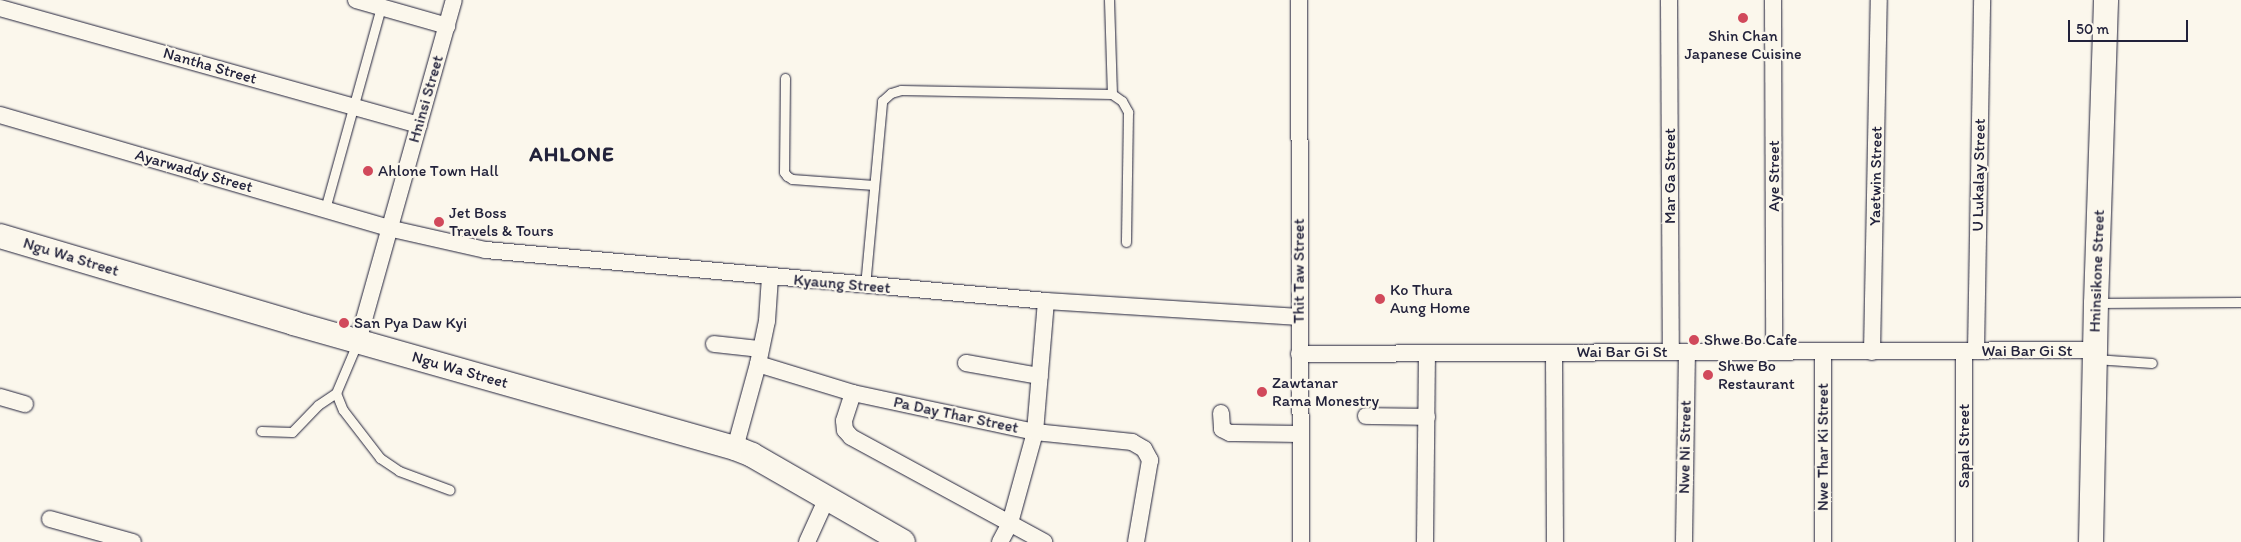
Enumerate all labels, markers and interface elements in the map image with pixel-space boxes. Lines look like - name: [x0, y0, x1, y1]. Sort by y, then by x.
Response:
- scale bar: [2071, 10, 2191, 42]
- marker: Shin Chan Japanese Cuisine: [1737, 12, 1749, 24]
- text: 50 m: [2076, 20, 2109, 38]
- place label: Shin Chan Japanese Cuisine: [1684, 26, 1802, 64]
- street label: Nantha Street: [161, 43, 259, 89]
- street label: Hninsi Street: [404, 53, 448, 145]
- street label: U Lukalay Street: [1968, 118, 1990, 232]
- street label: Yaetwin Street: [1866, 126, 1886, 226]
- street label: Mar Ga Street: [1660, 128, 1680, 224]
- street label: Aye Street: [1764, 140, 1784, 212]
- district label: AHLONE: [528, 141, 616, 167]
- street label: Ayarwaddy Street: [133, 145, 255, 197]
- place label: Ahlone Town Hall: [378, 161, 497, 181]
- marker: Ahlone Town Hall: [362, 165, 374, 177]
- place label: Jet Boss Travels & Tours: [449, 203, 553, 241]
- street label: Hninsikone Street: [2085, 209, 2109, 333]
- marker: Jet Boss Travels & Tours: [433, 216, 445, 228]
- street label: Thit Taw Street: [1289, 219, 1309, 323]
- street label: Ngu Wa Street: [21, 233, 121, 281]
- street label: Kyaung Street: [793, 270, 891, 298]
- place label: Ko Thura Aung Home: [1390, 280, 1470, 318]
- marker: Ko Thura Aung Home: [1374, 293, 1386, 305]
- place label: San Pya Daw Kyi: [354, 313, 467, 333]
- marker: San Pya Daw Kyi: [338, 317, 350, 329]
- place label: Shwe Bo Cafe: [1704, 330, 1798, 350]
- marker: Shwe Bo Cafe: [1688, 334, 1700, 346]
- street label: Wai Bar Gi St: [1981, 341, 2073, 361]
- street label: Wai Bar Gi St: [1576, 342, 1668, 362]
- street label: Ngu Wa Street: [410, 347, 510, 393]
- place label: Shwe Bo Restaurant: [1718, 356, 1795, 394]
- marker: Shwe Bo Restaurant: [1702, 369, 1714, 381]
- place label: Zawtanar Rama Monestry: [1272, 373, 1379, 411]
- street label: Nwe Thar Ki Street: [1813, 383, 1833, 511]
- marker: Zawtanar Rama Monestry: [1256, 386, 1268, 398]
- street label: Pa Day Thar Street: [891, 392, 1021, 438]
- street label: Nwe Ni Street: [1675, 400, 1695, 494]
- street label: Sapal Street: [1954, 404, 1974, 488]

